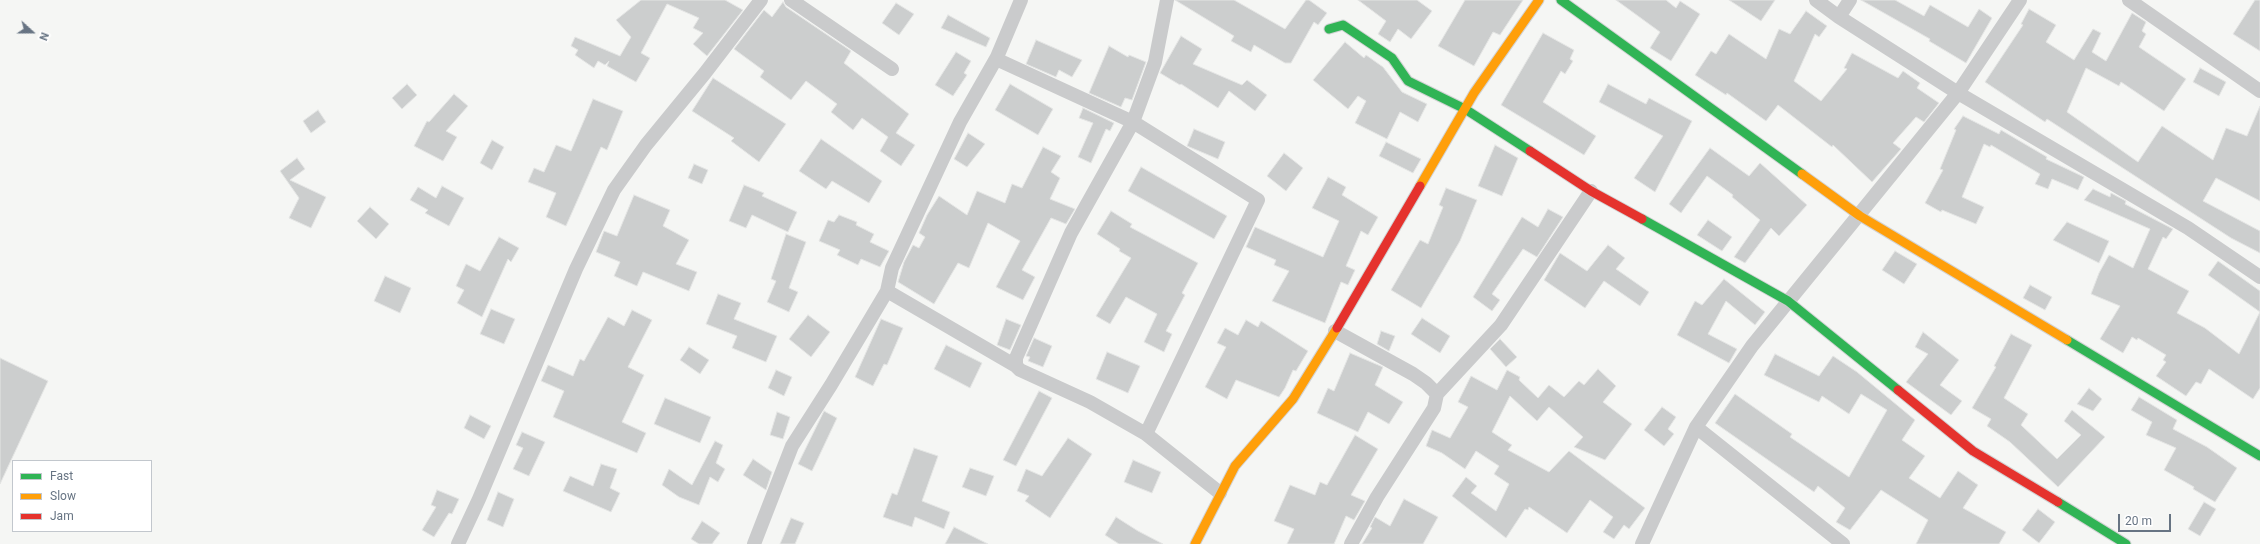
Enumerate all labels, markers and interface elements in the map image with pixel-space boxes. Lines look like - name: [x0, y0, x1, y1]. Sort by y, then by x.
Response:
- north arrow: [12, 12, 52, 52]
- text: N: [36, 31, 51, 42]
- legend: [12, 460, 152, 532]
- text: Fast: [50, 469, 73, 483]
- text: Slow: [50, 489, 76, 503]
- scale bar: [2120, 506, 2173, 532]
- text: Jam: [50, 509, 74, 523]
- text: 20 m: [2125, 514, 2152, 528]

